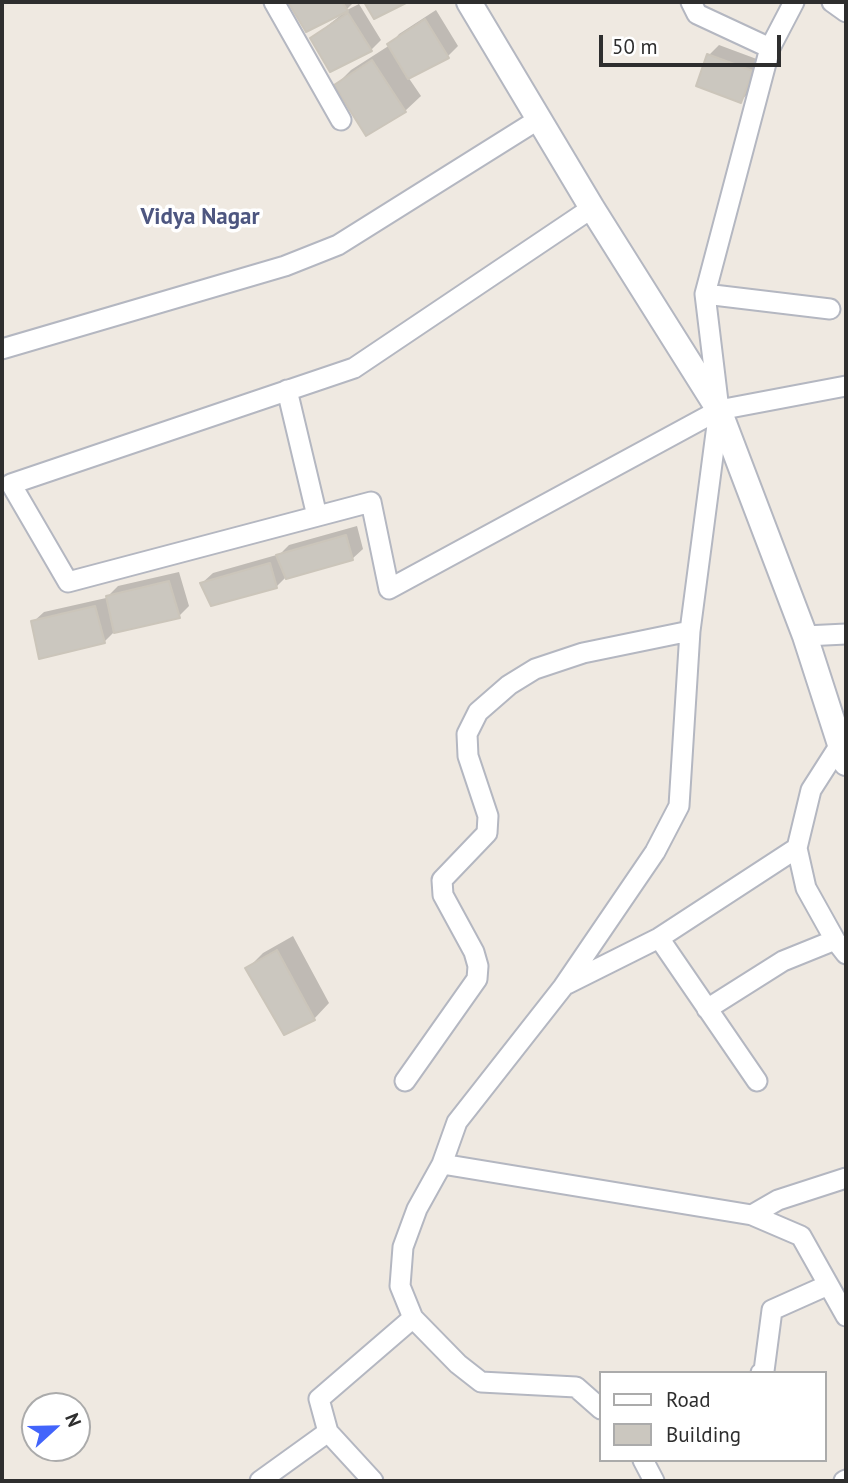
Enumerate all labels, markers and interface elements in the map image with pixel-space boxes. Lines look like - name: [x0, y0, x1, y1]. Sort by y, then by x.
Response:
- scale bar: [603, 21, 785, 65]
- text: 50 m: [612, 33, 658, 60]
- district label: Vidya Nagar: [141, 203, 259, 231]
- legend: [600, 1371, 827, 1462]
- text: Road: [666, 1386, 710, 1413]
- north arrow: [21, 1392, 91, 1462]
- text: N: [60, 1410, 87, 1430]
- text: Building: [666, 1421, 741, 1448]

